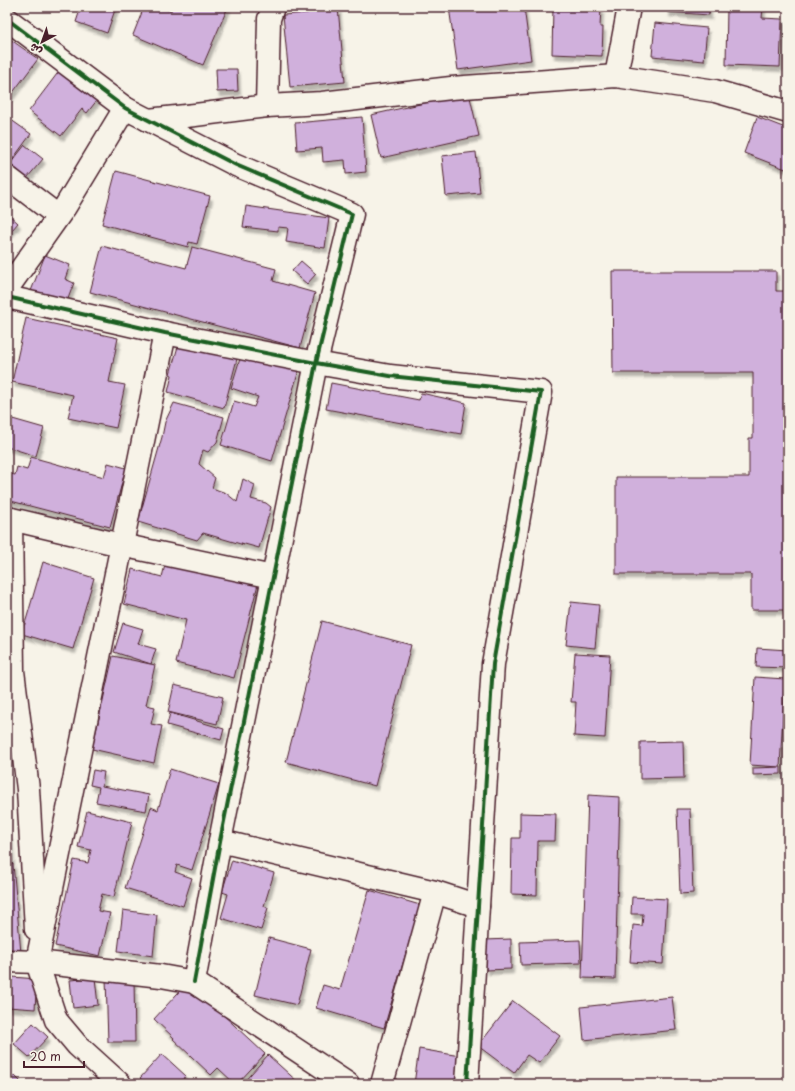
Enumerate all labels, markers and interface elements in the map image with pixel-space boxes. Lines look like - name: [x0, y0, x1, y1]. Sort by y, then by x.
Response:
- north arrow: [22, 22, 62, 62]
- text: ش: [25, 40, 45, 60]
- scale bar: [24, 1043, 84, 1069]
- text: 20 m: [30, 1047, 61, 1065]

